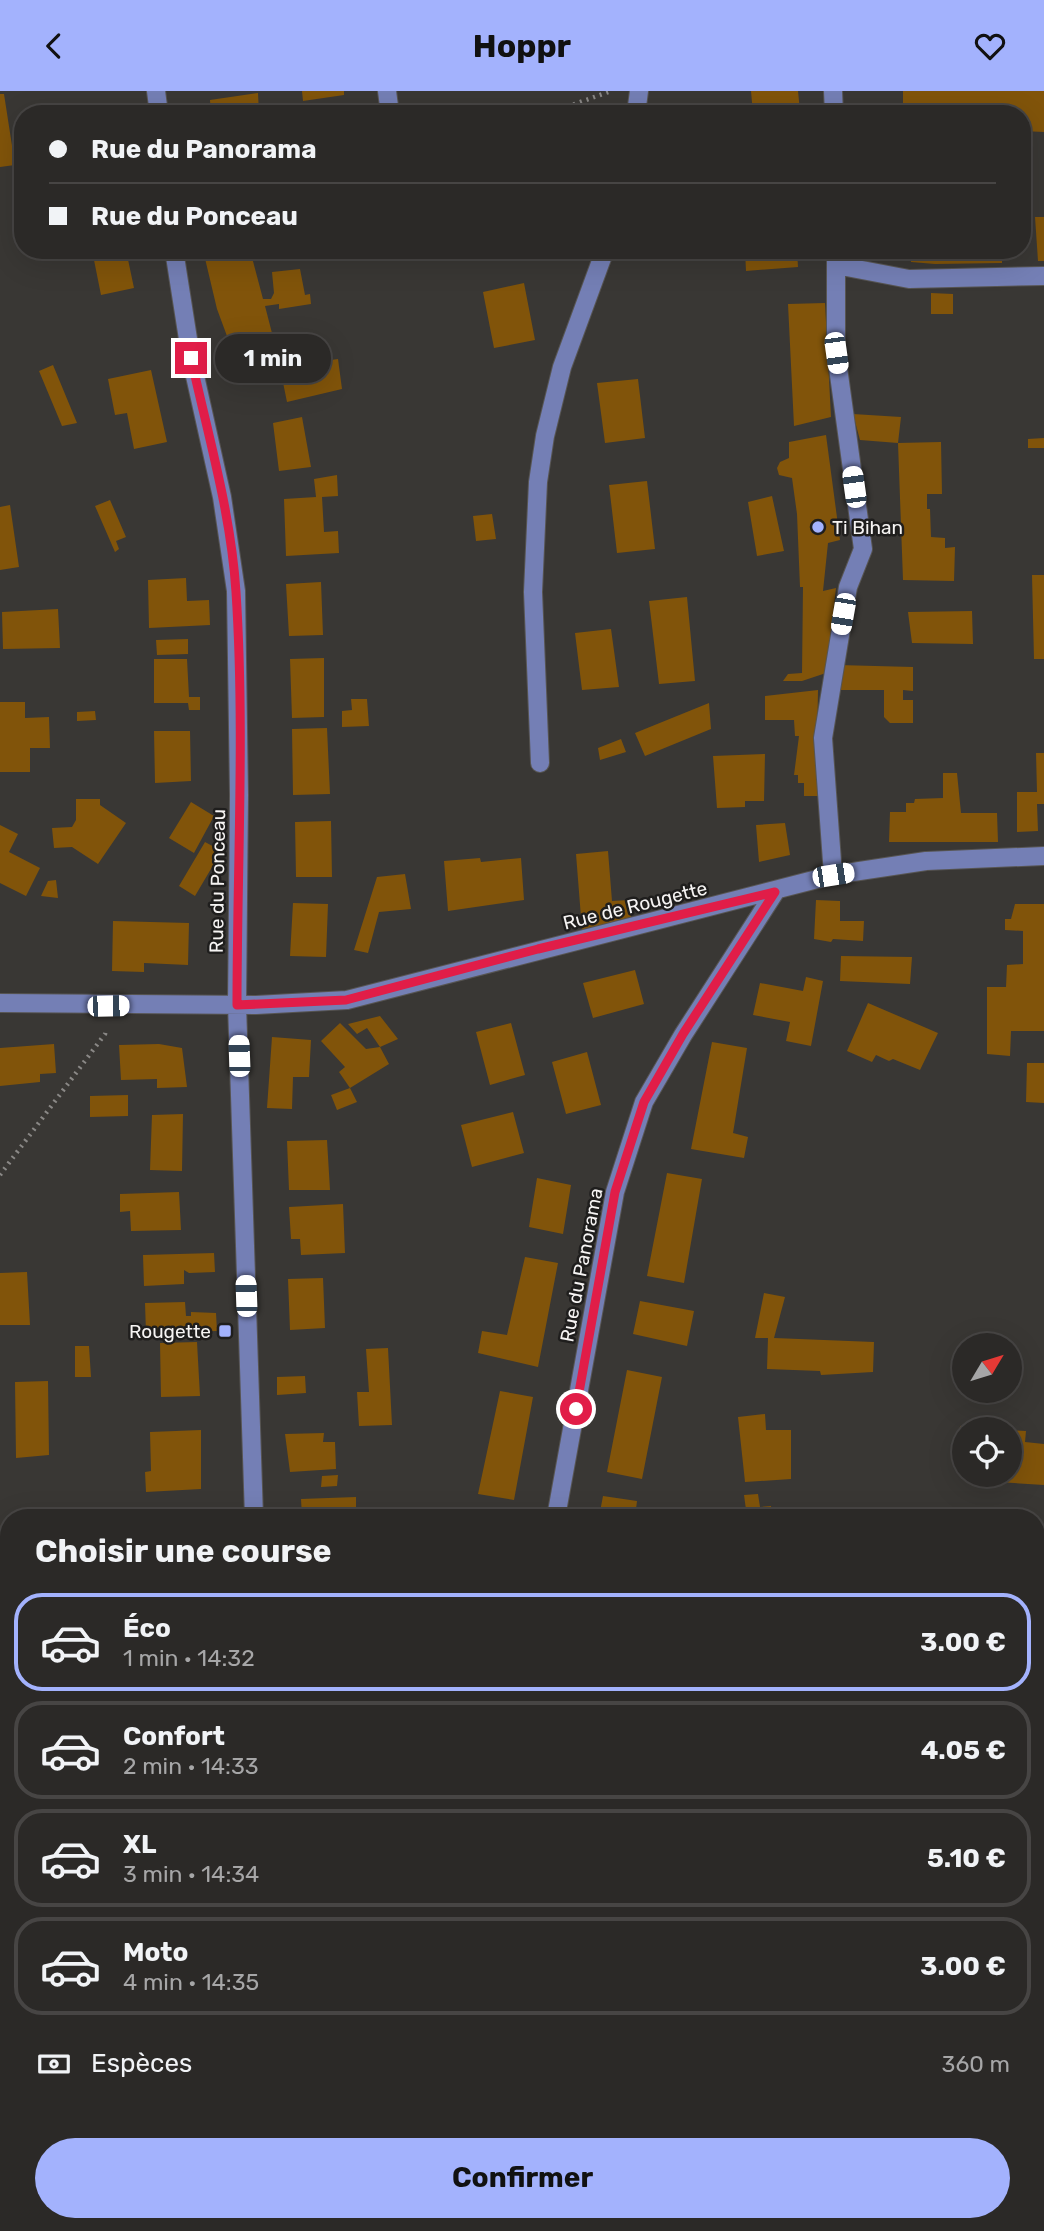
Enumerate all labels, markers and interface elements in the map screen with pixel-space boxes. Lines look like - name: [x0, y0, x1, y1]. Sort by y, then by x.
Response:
- icon: back: [35, 27, 73, 65]
- text: Hoppr: [473, 27, 571, 65]
- icon: heart: [971, 27, 1009, 65]
- text: Rue du Panorama: [91, 134, 317, 165]
- text: Rue du Ponceau: [91, 201, 298, 232]
- car: [823, 331, 850, 375]
- callout: 1 min: [216, 334, 331, 383]
- route end: [175, 342, 207, 374]
- text: 1 min: [244, 344, 302, 372]
- car: [841, 465, 868, 509]
- place label: Ti Bihan: [832, 516, 903, 539]
- marker: Ti Bihan: [810, 519, 826, 535]
- car: [830, 591, 857, 637]
- street label: Rue du Ponceau: [205, 809, 230, 953]
- car: [811, 861, 856, 889]
- street label: Rue de Rougette: [561, 876, 710, 935]
- car: [87, 995, 130, 1017]
- car: [228, 1035, 251, 1077]
- street label: Rue du Panorama: [555, 1186, 608, 1344]
- car: [235, 1275, 258, 1317]
- place label: Rougette: [129, 1320, 211, 1343]
- marker: Rougette: [217, 1323, 233, 1339]
- north arrow: [952, 1333, 1022, 1403]
- map controls: [952, 1333, 1022, 1487]
- route start: [560, 1393, 592, 1425]
- button: locate: [952, 1417, 1022, 1487]
- text: Choisir une course: [35, 1532, 332, 1570]
- icon: car: [39, 1611, 102, 1674]
- text: Éco: [123, 1613, 171, 1644]
- text: 3.00 €: [920, 1627, 1006, 1658]
- text: 1 min · 14:32: [123, 1644, 255, 1672]
- icon: car: [39, 1719, 102, 1782]
- text: Confort: [123, 1721, 225, 1752]
- text: 4.05 €: [921, 1735, 1006, 1766]
- text: 2 min · 14:33: [123, 1752, 259, 1780]
- icon: car: [39, 1827, 102, 1890]
- text: XL: [123, 1829, 156, 1860]
- text: 5.10 €: [927, 1843, 1006, 1874]
- text: 3 min · 14:34: [123, 1860, 259, 1888]
- icon: car: [39, 1935, 102, 1998]
- text: Moto: [123, 1937, 188, 1968]
- text: 3.00 €: [920, 1951, 1006, 1982]
- text: 4 min · 14:35: [123, 1968, 259, 1996]
- icon: cash: [35, 2045, 73, 2083]
- text: Espèces: [91, 2048, 192, 2079]
- text: 360 m: [942, 2050, 1010, 2078]
- button: Confirmer: [35, 2138, 1010, 2218]

